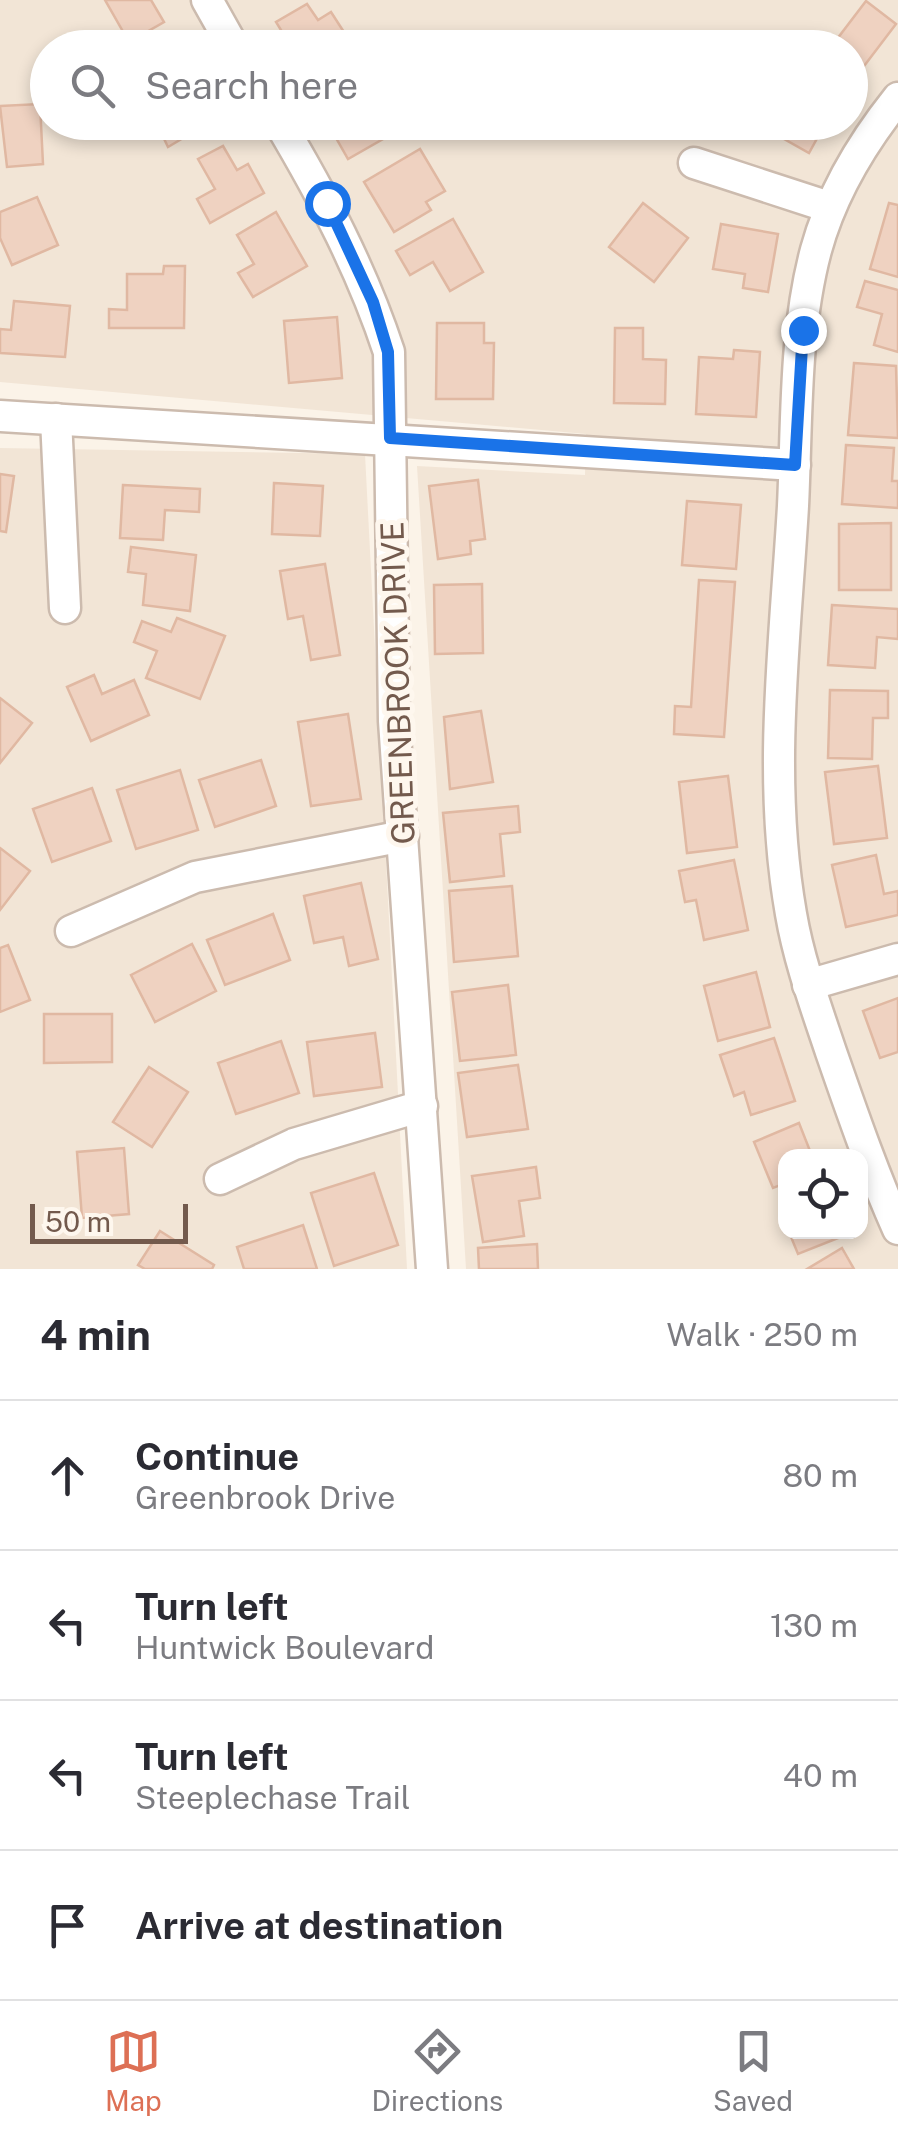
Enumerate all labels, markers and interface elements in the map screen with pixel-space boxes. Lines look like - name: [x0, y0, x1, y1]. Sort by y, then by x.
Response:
- search box: [30, 30, 868, 140]
- icon: search: [65, 58, 120, 113]
- text: Search here: [145, 63, 358, 108]
- route start: [305, 181, 351, 227]
- route end: [781, 308, 827, 354]
- street label: GREENBROOK DRIVE: [373, 521, 422, 845]
- map controls: [778, 1149, 868, 1239]
- button: locate: [778, 1149, 868, 1239]
- scale bar: [30, 1199, 188, 1244]
- text: 50 m: [45, 1205, 111, 1238]
- text: 4 min: [40, 1310, 151, 1359]
- text: Walk · 250 m: [666, 1316, 858, 1353]
- text: Continue: [135, 1434, 299, 1479]
- icon: ahead: [40, 1448, 95, 1503]
- text: 80 m: [782, 1457, 858, 1494]
- text: Greenbrook Drive: [135, 1479, 395, 1516]
- text: Turn left: [135, 1584, 289, 1629]
- icon: left: [40, 1598, 95, 1653]
- text: 130 m: [770, 1607, 858, 1644]
- text: Huntwick Boulevard: [135, 1629, 434, 1666]
- text: Turn left: [135, 1734, 289, 1779]
- icon: left: [40, 1748, 95, 1803]
- text: 40 m: [783, 1757, 858, 1794]
- text: Steeplechase Trail: [135, 1779, 411, 1816]
- icon: arrive: [40, 1898, 95, 1953]
- text: Arrive at destination: [135, 1903, 503, 1948]
- tab: Map: [105, 2024, 162, 2117]
- tab: Directions: [372, 2024, 503, 2117]
- tab: Saved: [713, 2024, 793, 2117]

